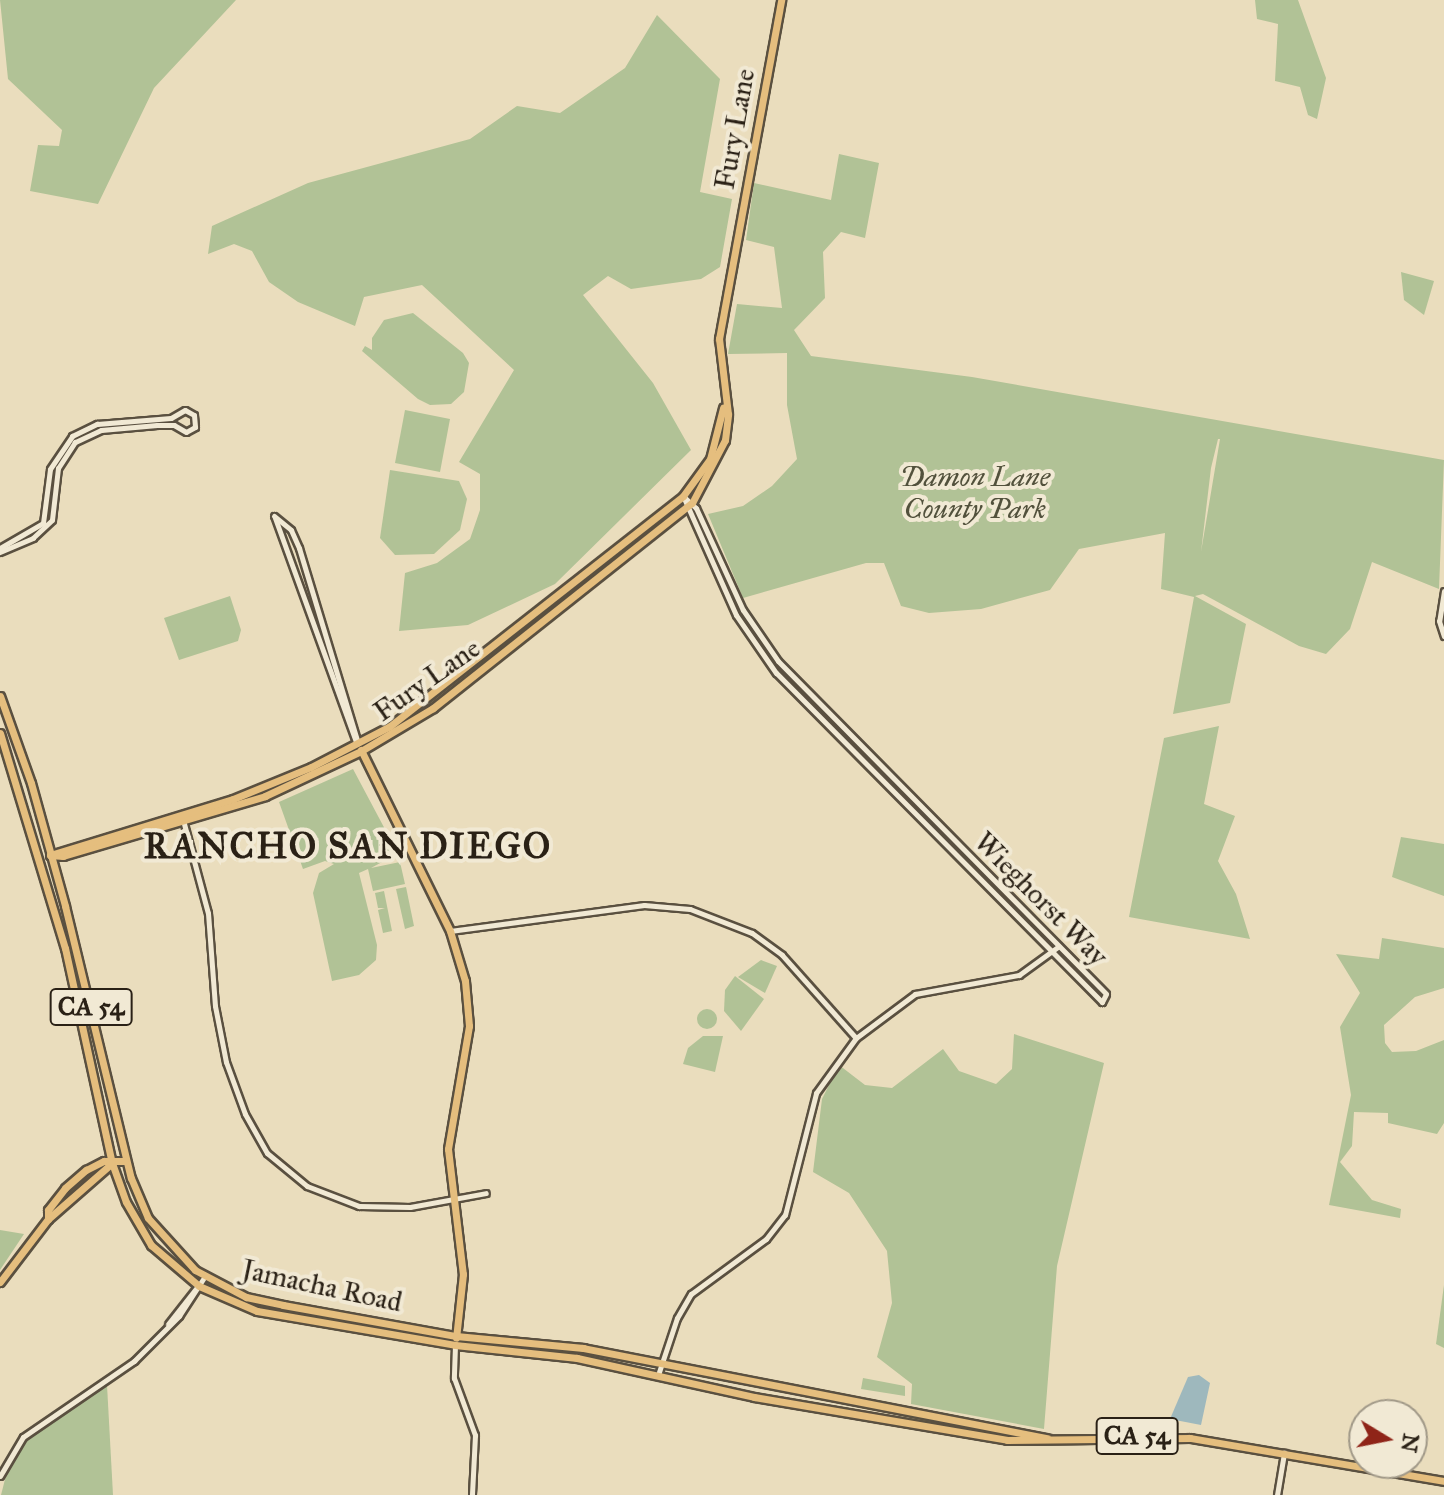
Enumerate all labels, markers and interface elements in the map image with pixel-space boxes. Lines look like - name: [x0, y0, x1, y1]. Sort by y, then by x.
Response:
- street label: Fury Lane: [708, 66, 762, 192]
- park label: Damon Lane County Park: [900, 460, 1050, 526]
- street label: Fury Lane: [367, 631, 487, 729]
- district label: RANCHO SAN DIEGO: [144, 825, 552, 869]
- street label: Wieghorst Way: [967, 825, 1115, 973]
- road number: CA 54: [49, 985, 133, 1029]
- street label: Jamacha Road: [239, 1253, 405, 1319]
- north arrow: [1348, 1399, 1428, 1479]
- road number: CA 54: [1095, 1414, 1179, 1458]
- text: N: [1395, 1431, 1425, 1454]

